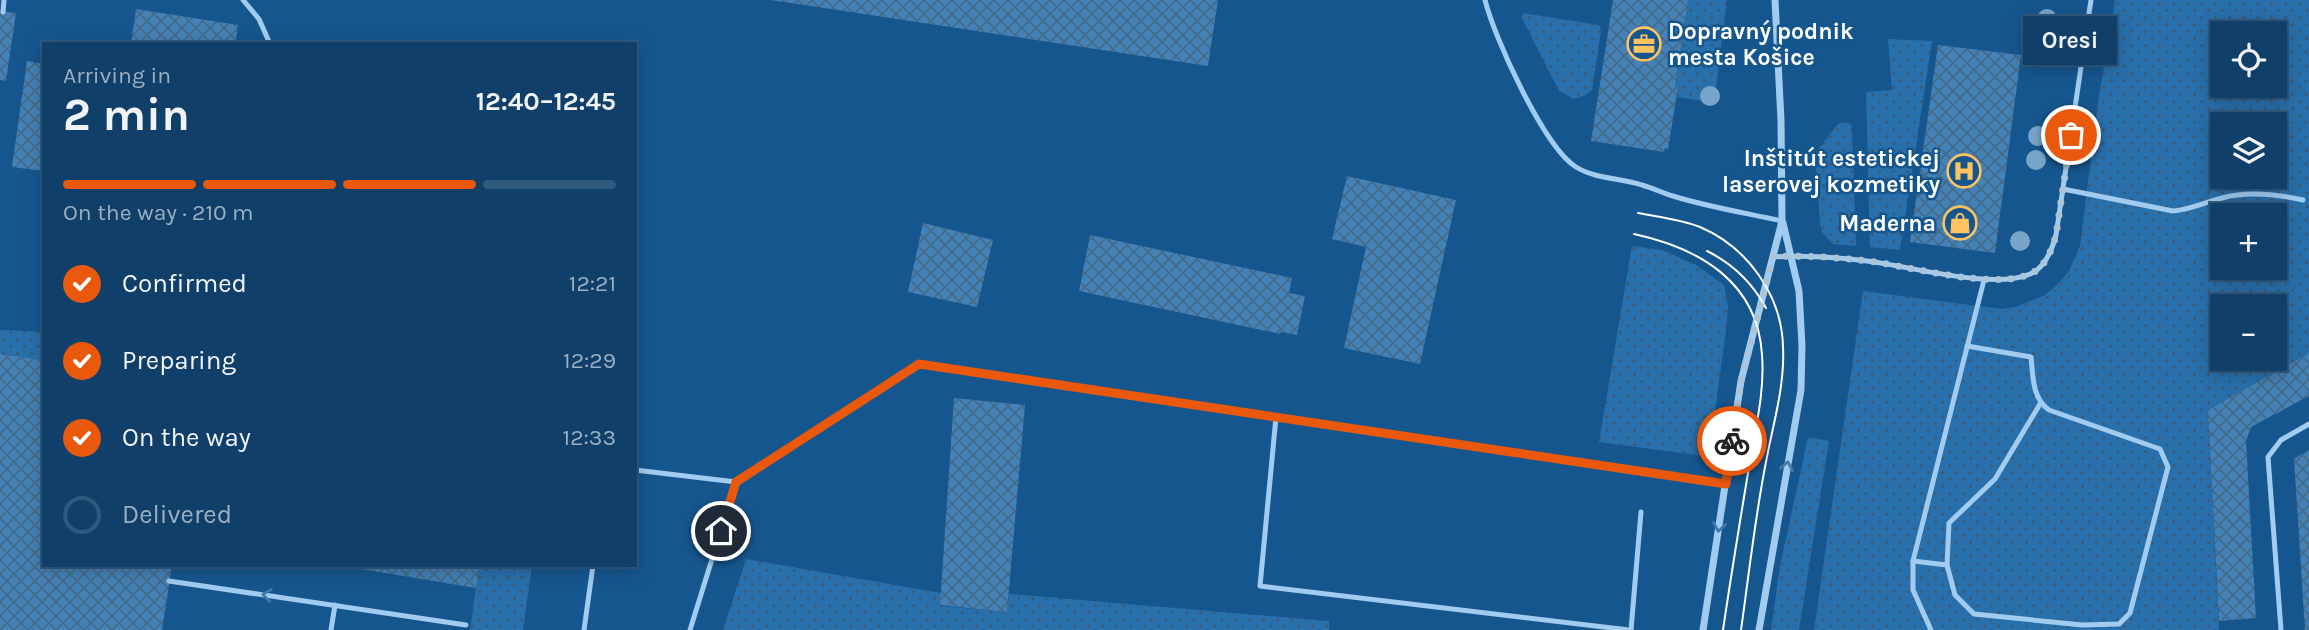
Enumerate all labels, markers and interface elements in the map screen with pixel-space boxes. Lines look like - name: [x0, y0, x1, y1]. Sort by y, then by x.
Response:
- callout: Oresi: [2024, 16, 2118, 65]
- place label: Dopravný podnik mesta Košice: [1668, 18, 1854, 71]
- map controls: [2210, 21, 2287, 371]
- button: locate: [2210, 21, 2287, 98]
- office icon: Dopravný podnik mesta Košice: [1625, 25, 1663, 63]
- text: Oresi: [2042, 27, 2098, 54]
- text: Arriving in: [63, 62, 171, 89]
- text: 12:40–12:45: [476, 86, 616, 117]
- text: 2 min: [63, 88, 190, 142]
- pin: [2041, 105, 2101, 165]
- button: layers: [2210, 112, 2287, 189]
- icon: bag: [2052, 116, 2090, 154]
- place label: Inštitút estetickej laserovej kozmetiky: [1722, 145, 1940, 198]
- hospital icon: Inštitút estetickej laserovej kozmetiky: [1945, 152, 1983, 190]
- text: On the way · 210 m: [63, 199, 254, 226]
- button: +: [2210, 203, 2287, 280]
- shop icon: Maderna: [1941, 204, 1979, 242]
- place label: Maderna: [1839, 210, 1936, 237]
- icon: check: [63, 265, 101, 303]
- text: Confirmed: [122, 268, 247, 299]
- text: 12:21: [569, 270, 616, 297]
- button: −: [2210, 294, 2287, 371]
- icon: check: [63, 342, 101, 380]
- text: Preparing: [122, 345, 236, 376]
- text: 12:29: [563, 347, 616, 374]
- courier: [1697, 406, 1767, 476]
- icon: check: [63, 419, 101, 457]
- text: On the way: [122, 422, 251, 453]
- icon: bike: [1713, 422, 1751, 460]
- text: 12:33: [563, 424, 616, 451]
- one-way arrow: [1779, 460, 1794, 472]
- text: Delivered: [122, 499, 232, 530]
- pin: [691, 501, 751, 561]
- icon: home: [702, 512, 740, 550]
- one-way arrow: [1712, 522, 1727, 533]
- one-way arrow: [261, 588, 273, 603]

